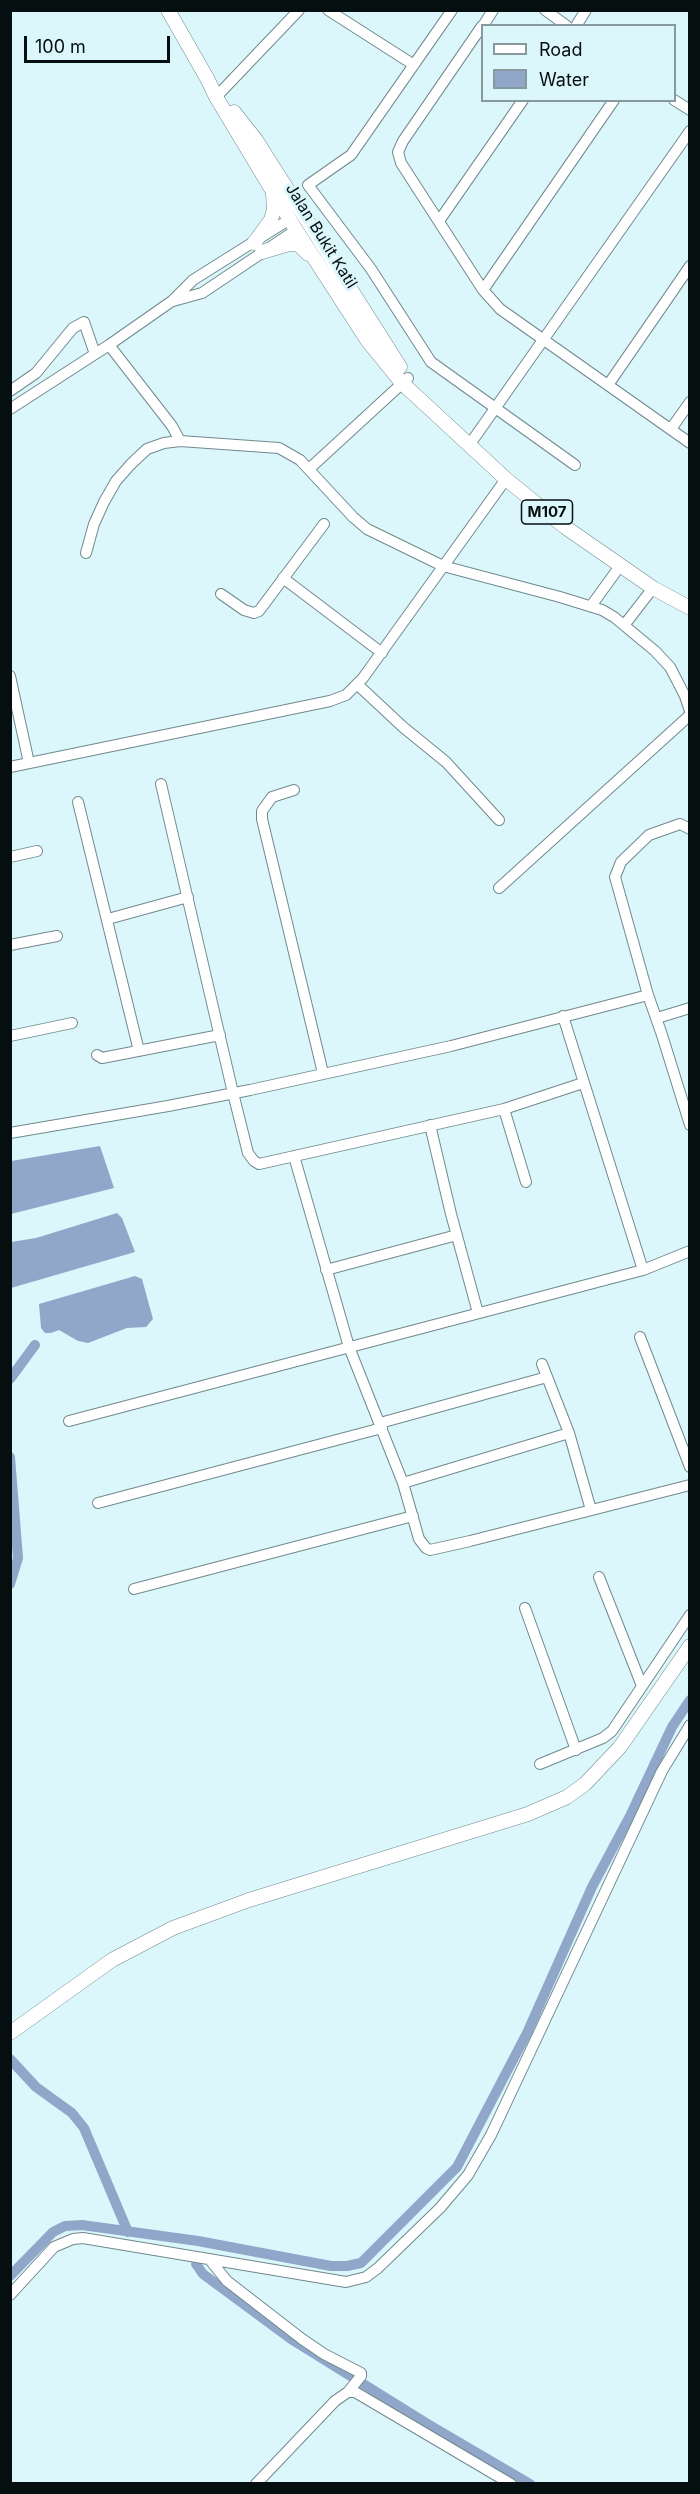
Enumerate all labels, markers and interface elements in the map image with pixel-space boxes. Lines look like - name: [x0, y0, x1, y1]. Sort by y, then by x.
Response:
- scale bar: [27, 24, 172, 62]
- legend: [481, 24, 676, 102]
- text: 100 m: [35, 36, 86, 57]
- text: Road: [539, 39, 582, 60]
- text: Water: [539, 69, 589, 90]
- street label: Jalan Bukit Katil: [281, 180, 361, 292]
- road number: M107: [522, 500, 572, 524]

